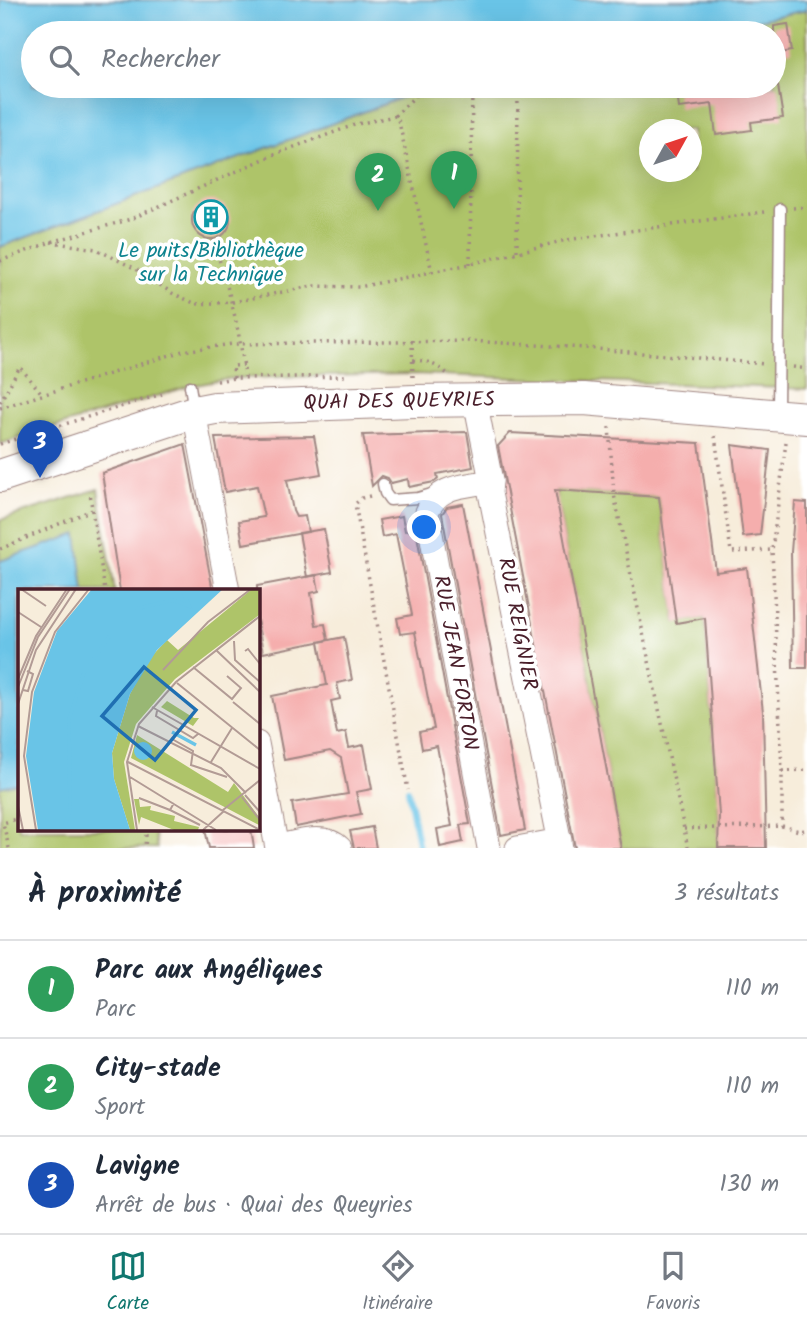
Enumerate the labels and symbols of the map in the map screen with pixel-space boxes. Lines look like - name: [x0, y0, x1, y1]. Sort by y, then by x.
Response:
- north arrow: [639, 119, 702, 182]
- pin: 1: [431, 151, 477, 209]
- pin: 2: [355, 153, 401, 211]
- building icon: Le puits/Bibliothèque sur la Technique: [192, 198, 230, 236]
- place label: Le puits/Bibliothèque sur la Technique: [118, 235, 305, 292]
- street label: QUAI DES QUEYRIES: [303, 384, 495, 420]
- pin: 3: [17, 420, 63, 478]
- your location: [407, 510, 441, 544]
- street label: RUE REIGNIER: [488, 555, 546, 693]
- street label: RUE JEAN FORTON: [423, 573, 487, 753]
- inset map: [18, 589, 259, 830]

